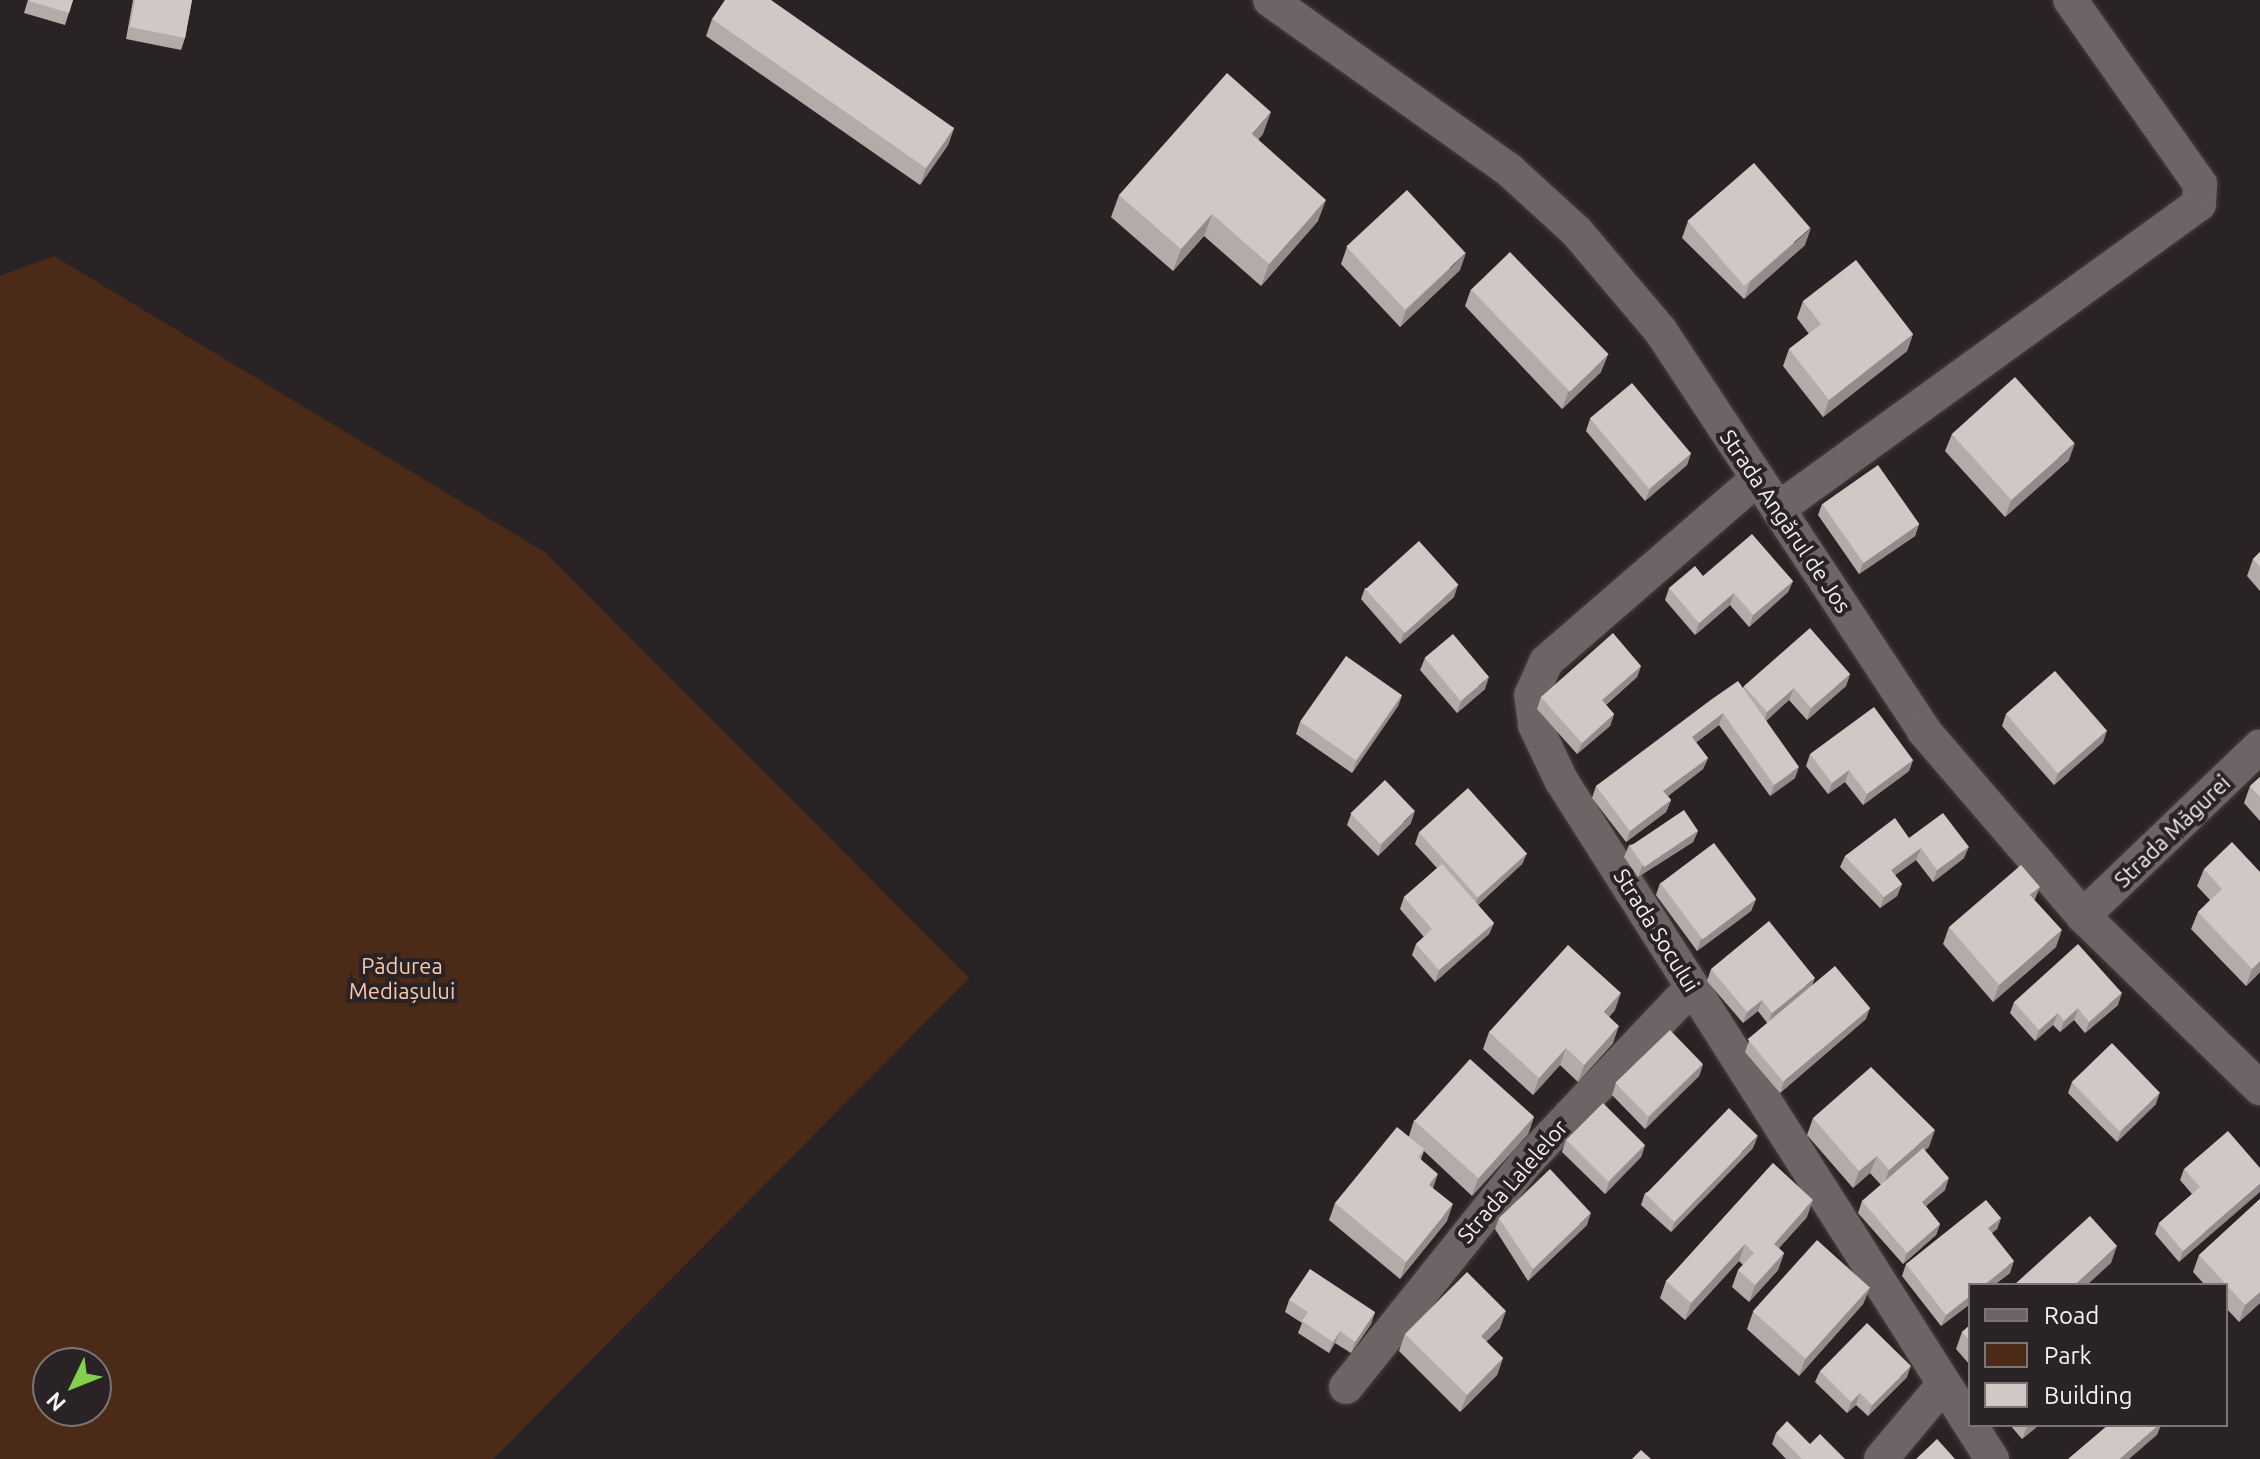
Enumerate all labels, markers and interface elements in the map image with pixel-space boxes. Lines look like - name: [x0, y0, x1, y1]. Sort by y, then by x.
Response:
- street label: Strada Angărul de Jos: [1715, 425, 1857, 617]
- street label: Strada Măgurei: [2109, 769, 2235, 893]
- street label: Strada Socului: [1609, 864, 1705, 996]
- park label: Pădurea Mediașului: [349, 952, 455, 1004]
- street label: Strada Lalelelor: [1451, 1114, 1573, 1248]
- legend: [1968, 1283, 2228, 1427]
- text: Road: [2044, 1302, 2099, 1329]
- text: Park: [2044, 1342, 2092, 1369]
- north arrow: [32, 1347, 112, 1427]
- text: Building: [2044, 1382, 2132, 1409]
- text: N: [41, 1388, 70, 1417]

